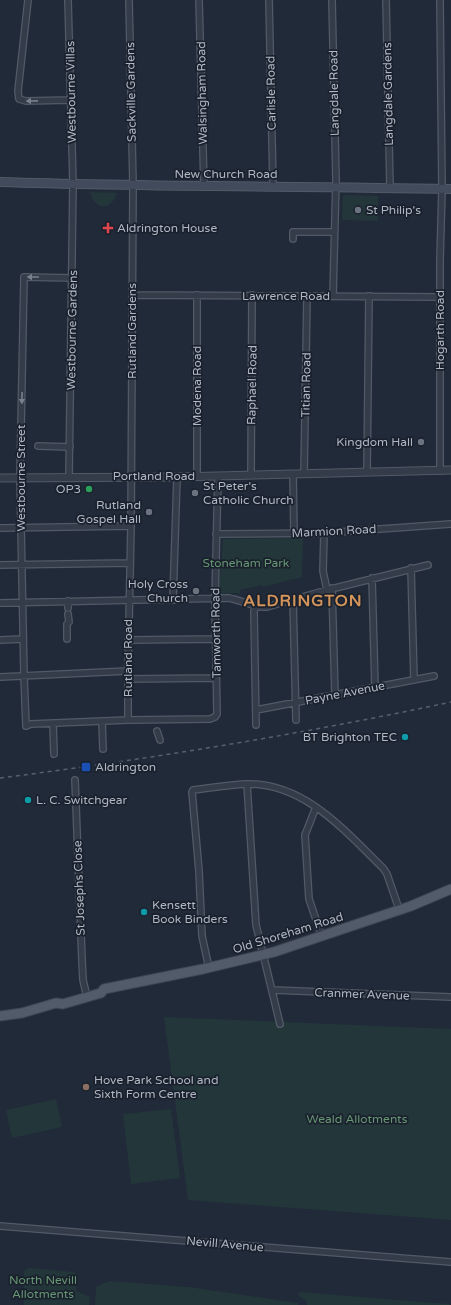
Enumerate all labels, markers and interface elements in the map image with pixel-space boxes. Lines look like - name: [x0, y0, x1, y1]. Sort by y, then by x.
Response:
- street label: Westbourne Villas: [63, 40, 79, 143]
- street label: Walsingham Road: [194, 41, 210, 145]
- street label: Sackville Gardens: [123, 42, 139, 142]
- street label: Langdale Gardens: [380, 42, 396, 146]
- street label: Langdale Road: [326, 50, 342, 136]
- street label: Carlisle Road: [263, 56, 279, 130]
- one-way arrow: [25, 98, 38, 104]
- street label: New Church Road: [174, 167, 278, 181]
- place label: St Philip's: [366, 203, 421, 217]
- marker: St Philip's: [353, 205, 363, 215]
- place label: Aldrington House: [117, 221, 217, 235]
- marker: Aldrington House: [102, 222, 114, 234]
- street label: Westbourne Gardens: [64, 269, 80, 390]
- one-way arrow: [26, 274, 39, 280]
- street label: Rutland Gardens: [125, 283, 139, 379]
- street label: Lawrence Road: [242, 289, 330, 303]
- street label: Hogarth Road: [433, 290, 447, 370]
- street label: Raphael Road: [244, 345, 260, 425]
- street label: Modena Road: [190, 346, 204, 426]
- street label: Titian Road: [298, 352, 314, 418]
- one-way arrow: [19, 392, 25, 405]
- street label: Westbourne Street: [14, 424, 28, 531]
- place label: Kingdom Hall: [336, 435, 413, 449]
- marker: Kingdom Hall: [416, 437, 426, 447]
- street label: Portland Road: [113, 469, 195, 483]
- place label: St Peter's Catholic Church: [203, 479, 294, 507]
- place label: OP3: [56, 482, 81, 496]
- marker: OP3: [84, 484, 94, 494]
- marker: St Peter's Catholic Church: [190, 488, 200, 498]
- place label: Rutland Gospel Hall: [77, 498, 141, 526]
- marker: Rutland Gospel Hall: [144, 507, 154, 517]
- street label: Marmion Road: [291, 522, 377, 540]
- park label: Stoneham Park: [203, 556, 290, 570]
- place label: Holy Cross Church: [128, 577, 188, 605]
- marker: Holy Cross Church: [191, 586, 201, 596]
- street label: Tamworth Road: [208, 588, 224, 678]
- district label: ALDRINGTON: [243, 591, 363, 611]
- street label: Rutland Road: [121, 619, 135, 697]
- street label: Payne Avenue: [304, 678, 386, 708]
- place label: BT Brighton TEC: [303, 730, 397, 744]
- marker: BT Brighton TEC: [400, 732, 410, 742]
- place label: Aldrington: [95, 760, 156, 774]
- marker: Aldrington: [80, 761, 92, 773]
- place label: L. C. Switchgear: [36, 793, 128, 807]
- marker: L. C. Switchgear: [23, 795, 33, 805]
- street label: St Josephs Close: [70, 840, 88, 936]
- place label: Kensett Book Binders: [152, 898, 228, 926]
- marker: Kensett Book Binders: [139, 907, 149, 917]
- street label: Old Shoreham Road: [231, 910, 345, 956]
- street label: Cranmer Avenue: [314, 985, 410, 1003]
- place label: Hove Park School and Sixth Form Centre: [94, 1073, 218, 1101]
- marker: Hove Park School and Sixth Form Centre: [81, 1082, 91, 1092]
- park label: Weald Allotments: [307, 1112, 408, 1126]
- street label: Nevill Avenue: [186, 1234, 264, 1254]
- park label: North Nevill Allotments: [9, 1273, 77, 1301]

